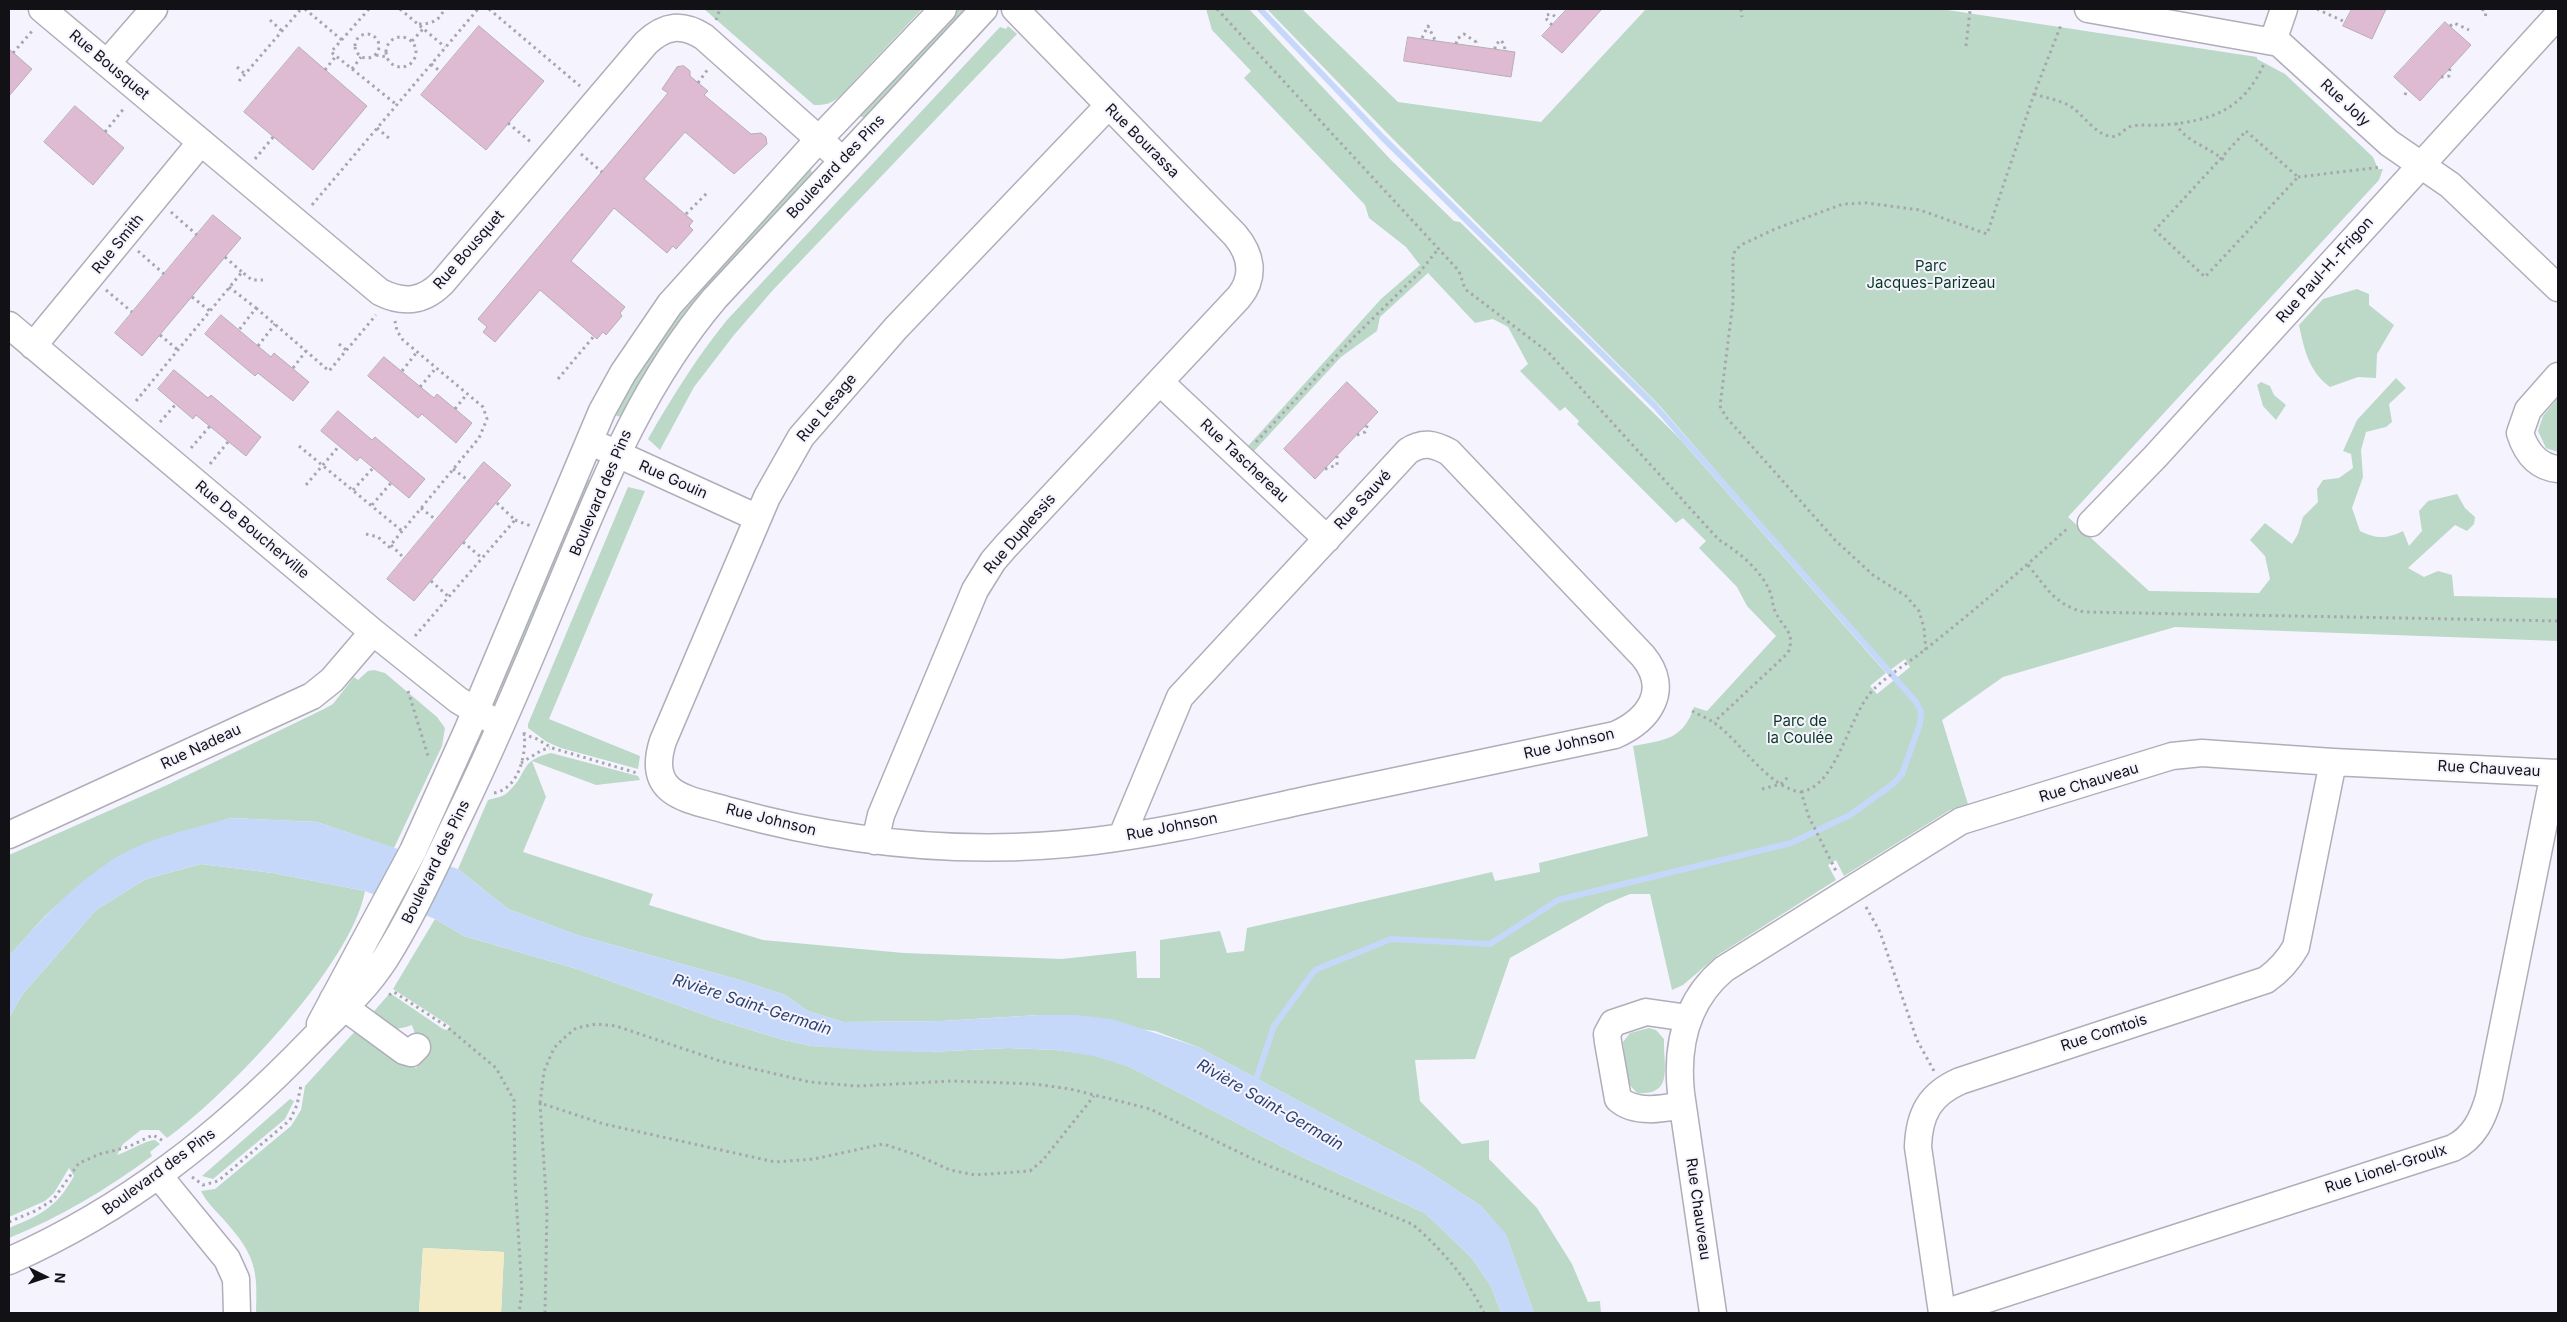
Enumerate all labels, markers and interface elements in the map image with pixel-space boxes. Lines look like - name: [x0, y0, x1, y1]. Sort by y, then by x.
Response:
- street label: Rue Bousquet: [65, 26, 153, 104]
- street label: Rue Joly: [2316, 76, 2374, 130]
- street label: Rue Bourassa: [1101, 100, 1183, 182]
- street label: Boulevard des Pins: [783, 111, 889, 223]
- street label: Rue Bousquet: [430, 207, 508, 293]
- street label: Rue Smith: [88, 210, 148, 278]
- street label: Rue Paul-H.-Frigon: [2273, 213, 2377, 327]
- park label: Parc Jacques-Parizeau: [1867, 257, 1995, 292]
- street label: Rue Lesage: [793, 370, 861, 446]
- street label: Rue Taschereau: [1196, 415, 1292, 507]
- street label: Boulevard des Pins: [566, 427, 636, 559]
- street label: Rue Gouin: [636, 457, 710, 503]
- street label: Rue Sauvé: [1331, 466, 1395, 534]
- street label: Rue De Boucherville: [191, 477, 313, 583]
- street label: Rue Duplessis: [980, 490, 1060, 578]
- park label: Parc de la Coulée: [1767, 712, 1833, 747]
- street label: Rue Nadeau: [158, 721, 244, 773]
- street label: Rue Johnson: [1522, 725, 1616, 763]
- street label: Rue Chauveau: [2437, 757, 2541, 781]
- street label: Rue Chauveau: [2037, 759, 2141, 807]
- street label: Boulevard des Pins: [398, 797, 474, 927]
- street label: Rue Johnson: [724, 800, 818, 840]
- street label: Rue Johnson: [1125, 809, 1219, 845]
- water label: Rivière Saint-Germain: [670, 970, 834, 1040]
- street label: Rue Comtois: [2058, 1011, 2150, 1055]
- water label: Rivière Saint-Germain: [1193, 1055, 1347, 1155]
- street label: Boulevard des Pins: [99, 1125, 219, 1219]
- street label: Rue Lionel-Groulx: [2323, 1141, 2449, 1197]
- street label: Rue Chauveau: [1682, 1157, 1714, 1261]
- north arrow: [20, 1252, 70, 1302]
- text: N: [52, 1272, 69, 1284]

